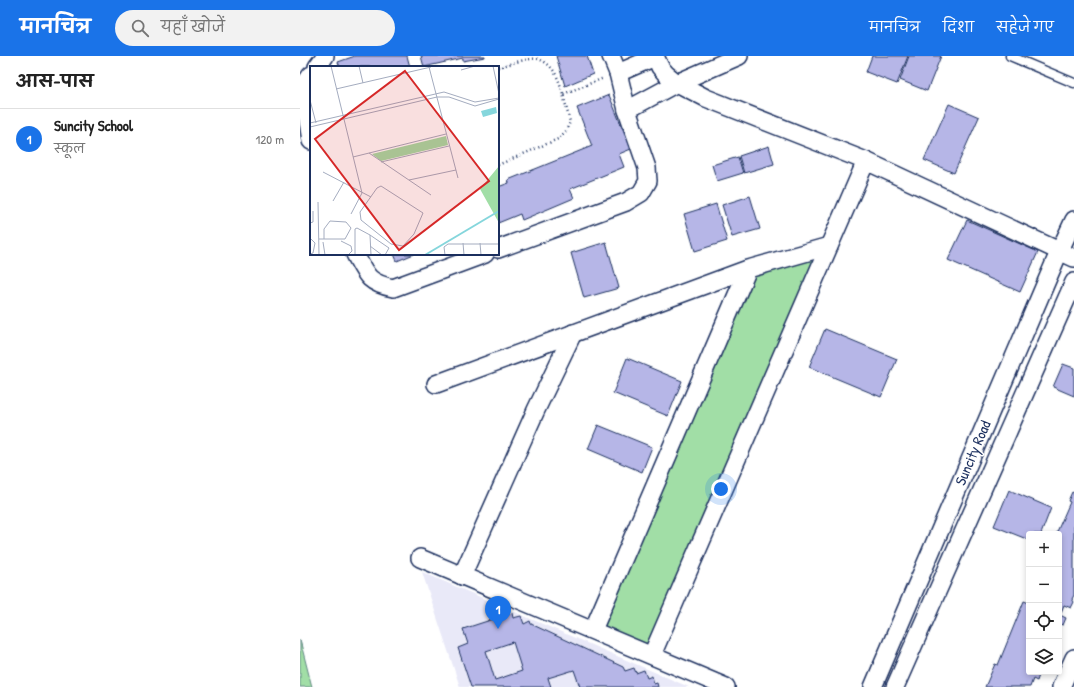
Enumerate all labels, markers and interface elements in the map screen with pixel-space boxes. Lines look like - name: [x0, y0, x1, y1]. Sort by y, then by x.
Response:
- search box: [115, 10, 395, 46]
- text: मानचित्र: [20, 13, 91, 39]
- text: यहाँ खोजें: [161, 16, 225, 37]
- icon: search: [129, 17, 151, 39]
- text: मानचित्र: [869, 17, 920, 36]
- text: दिशा: [942, 17, 974, 36]
- text: सहेजे गए: [996, 17, 1054, 36]
- inset map: [310, 66, 499, 255]
- text: आस-पास: [16, 69, 94, 92]
- text: Suncity School: [54, 115, 133, 136]
- text: 1: [27, 130, 31, 148]
- text: 120 m: [256, 130, 284, 148]
- text: स्कूल: [54, 139, 85, 157]
- street label: Suncity Road: [950, 417, 996, 488]
- your location: [711, 479, 731, 499]
- map controls: [1026, 531, 1062, 675]
- button: +: [1026, 531, 1062, 567]
- button: −: [1026, 567, 1062, 603]
- pin: 1: [485, 596, 511, 629]
- button: locate: [1026, 603, 1062, 639]
- button: layers: [1026, 639, 1062, 675]

